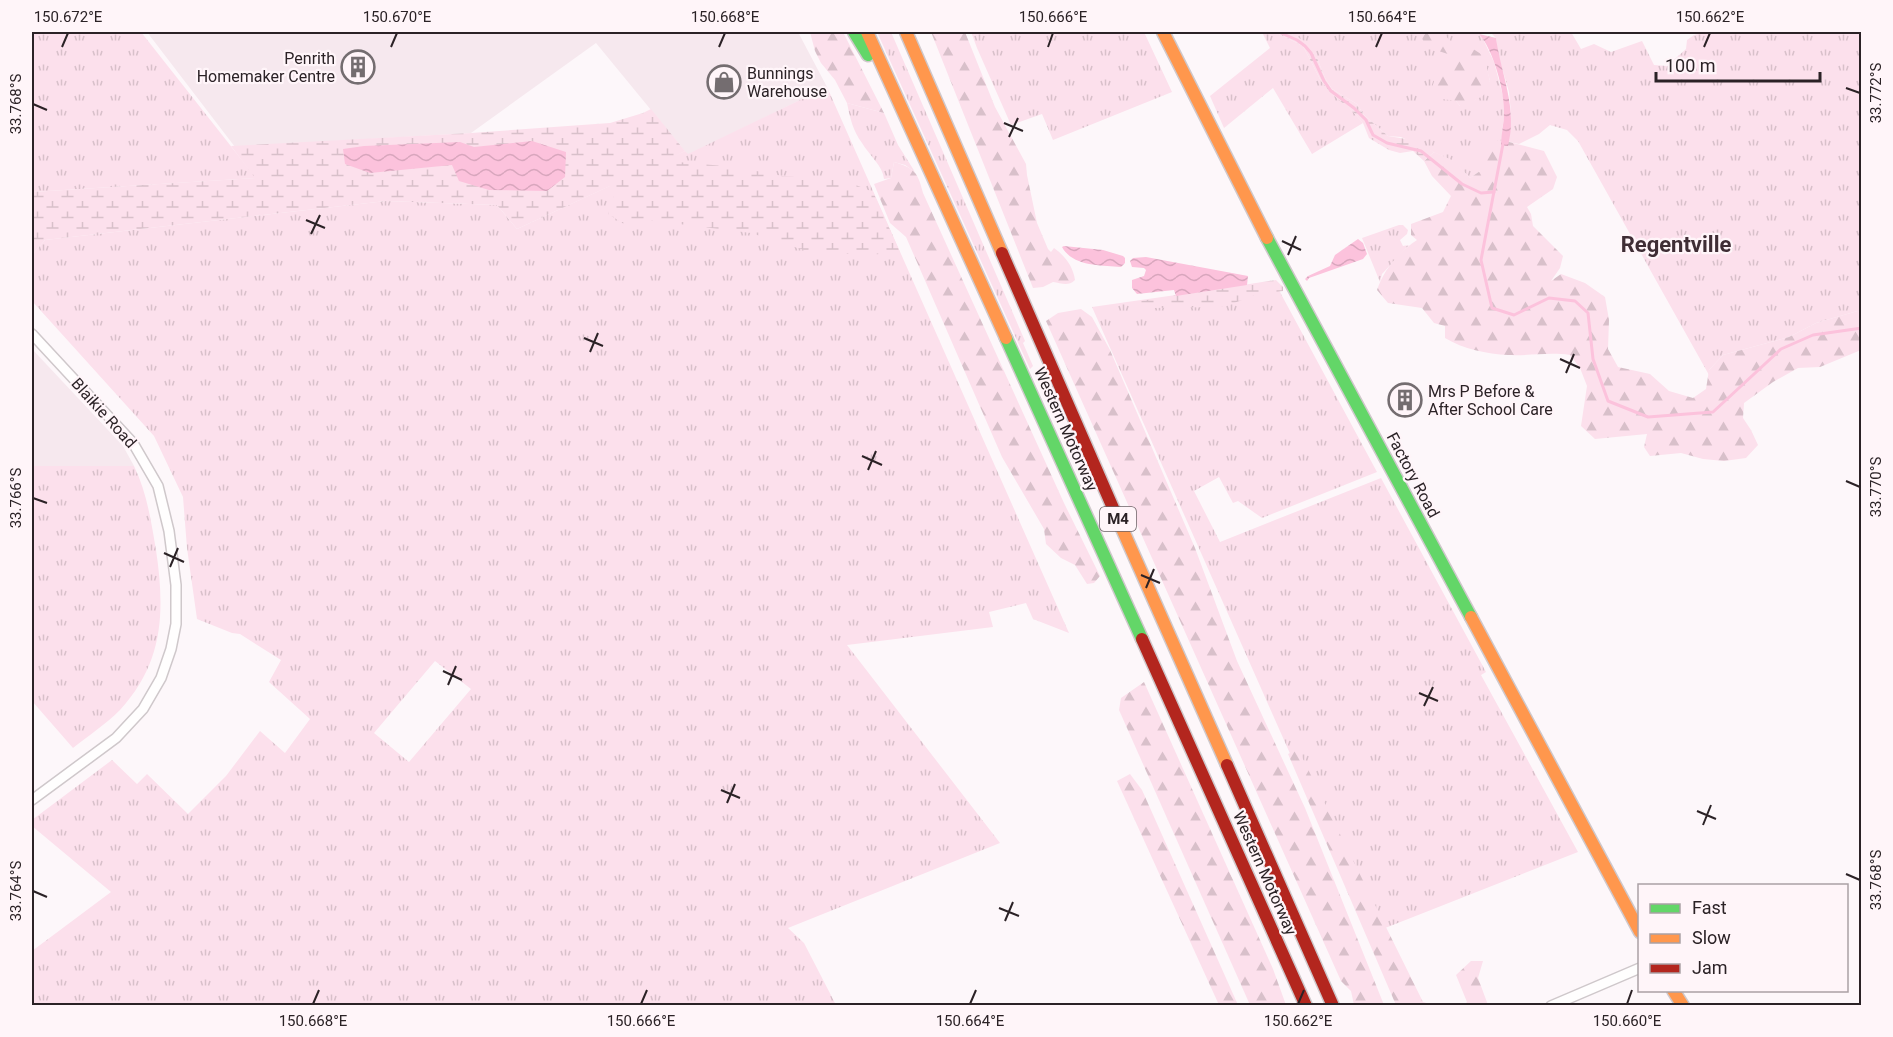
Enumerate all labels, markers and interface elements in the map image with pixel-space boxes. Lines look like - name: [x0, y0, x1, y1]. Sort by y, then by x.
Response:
- text: 150.672°E: [34, 8, 103, 26]
- text: 150.670°E: [363, 8, 432, 26]
- text: 150.668°E: [691, 8, 760, 26]
- text: 150.666°E: [1019, 8, 1088, 26]
- text: 150.664°E: [1348, 8, 1417, 26]
- text: 150.662°E: [1676, 8, 1745, 26]
- scale bar: [1656, 45, 1820, 83]
- place label: Penrith Homemaker Centre: [197, 49, 335, 86]
- building icon: Penrith Homemaker Centre: [340, 49, 376, 85]
- text: 100 m: [1665, 55, 1716, 76]
- text: 33.772°S: [1867, 63, 1885, 123]
- shop icon: Bunnings Warehouse: [706, 64, 742, 100]
- place label: Bunnings Warehouse: [747, 64, 827, 101]
- text: 33.768°S: [7, 74, 25, 134]
- district label: Regentville: [1621, 232, 1731, 257]
- street label: Western Motorway: [1030, 364, 1102, 494]
- street label: Blaikie Road: [68, 374, 140, 452]
- building icon: Mrs P Before & After School Care: [1387, 382, 1423, 418]
- place label: Mrs P Before & After School Care: [1428, 382, 1553, 419]
- street label: Factory Road: [1383, 429, 1443, 521]
- text: 33.770°S: [1867, 457, 1885, 517]
- text: 33.766°S: [7, 468, 25, 528]
- road number: M4: [1100, 507, 1136, 531]
- street label: Western Motorway: [1229, 808, 1301, 938]
- text: 33.768°S: [1867, 850, 1885, 910]
- text: 33.764°S: [7, 861, 25, 921]
- legend: [1638, 884, 1848, 992]
- text: Fast: [1692, 897, 1727, 918]
- text: Slow: [1692, 927, 1731, 948]
- text: Jam: [1692, 957, 1728, 978]
- text: 150.668°E: [279, 1012, 348, 1030]
- text: 150.666°E: [607, 1012, 676, 1030]
- text: 150.664°E: [936, 1012, 1005, 1030]
- text: 150.662°E: [1264, 1012, 1333, 1030]
- text: 150.660°E: [1593, 1012, 1662, 1030]

